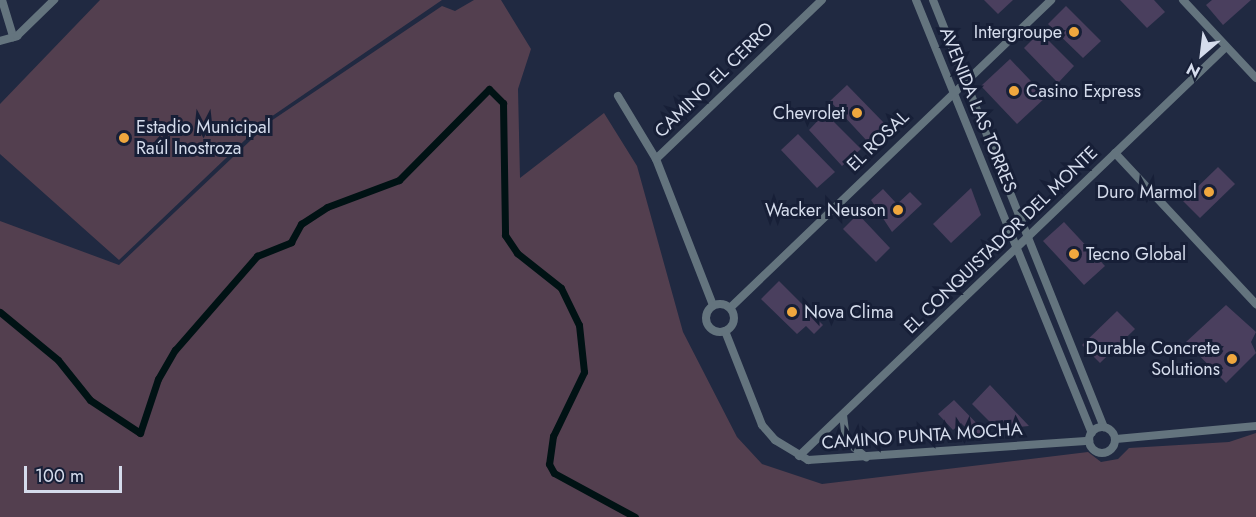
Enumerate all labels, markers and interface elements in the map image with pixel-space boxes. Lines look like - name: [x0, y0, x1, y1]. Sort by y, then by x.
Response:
- street label: CAMINO EL CERRO: [650, 18, 778, 142]
- place label: Intergroupe: [974, 21, 1062, 43]
- street label: AVENIDA LAS TORRES: [935, 24, 1021, 196]
- north arrow: [1172, 24, 1232, 84]
- marker: Intergroupe: [1067, 25, 1081, 39]
- text: N: [1182, 57, 1204, 83]
- place label: Casino Express: [1026, 80, 1141, 102]
- marker: Casino Express: [1007, 84, 1021, 98]
- place label: Chevrolet: [773, 102, 845, 124]
- street label: EL ROSAL: [843, 106, 913, 176]
- marker: Chevrolet: [850, 106, 864, 120]
- place label: Estadio Municipal Raúl Inostroza: [136, 117, 271, 160]
- marker: Estadio Municipal Raúl Inostroza: [117, 131, 131, 145]
- street label: EL CONQUISTADOR DEL MONTE: [900, 142, 1102, 338]
- place label: Duro Marmol: [1097, 181, 1197, 203]
- marker: Duro Marmol: [1202, 185, 1216, 199]
- place label: Wacker Neuson: [765, 199, 886, 221]
- marker: Wacker Neuson: [891, 203, 905, 217]
- place label: Tecno Global: [1086, 243, 1186, 265]
- marker: Tecno Global: [1067, 247, 1081, 261]
- place label: Nova Clima: [804, 301, 893, 323]
- marker: Nova Clima: [785, 305, 799, 319]
- place label: Durable Concrete Solutions: [1085, 338, 1220, 380]
- marker: Durable Concrete Solutions: [1225, 352, 1239, 366]
- street label: CAMINO PUNTA MOCHA: [821, 418, 1023, 454]
- scale bar: [27, 454, 124, 492]
- text: 100 m: [35, 463, 84, 489]

